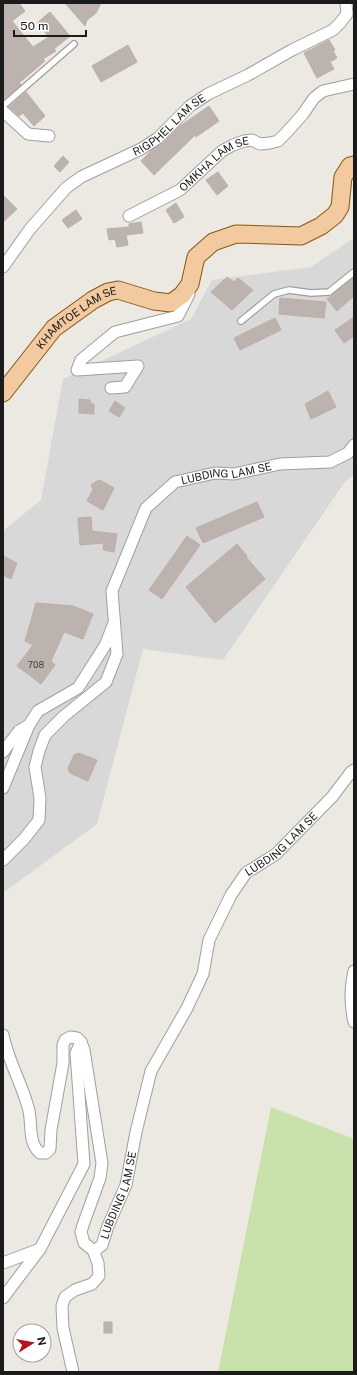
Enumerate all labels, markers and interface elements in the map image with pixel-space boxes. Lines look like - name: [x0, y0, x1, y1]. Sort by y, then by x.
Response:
- scale bar: [14, 12, 86, 38]
- text: 50 m: [20, 19, 48, 33]
- street label: RIGPHEL LAM SE: [131, 91, 208, 158]
- street label: OMKHA LAM SE: [177, 134, 250, 194]
- street label: KHAMTOE LAM SE: [34, 284, 118, 351]
- street label: LUBDING LAM SE: [180, 460, 273, 486]
- house number: 708: [28, 659, 44, 670]
- street label: LUBDING LAM SE: [243, 809, 320, 878]
- street label: LUBDING LAM SE: [98, 1150, 138, 1240]
- north arrow: [12, 1323, 52, 1363]
- text: N: [35, 1336, 49, 1346]

